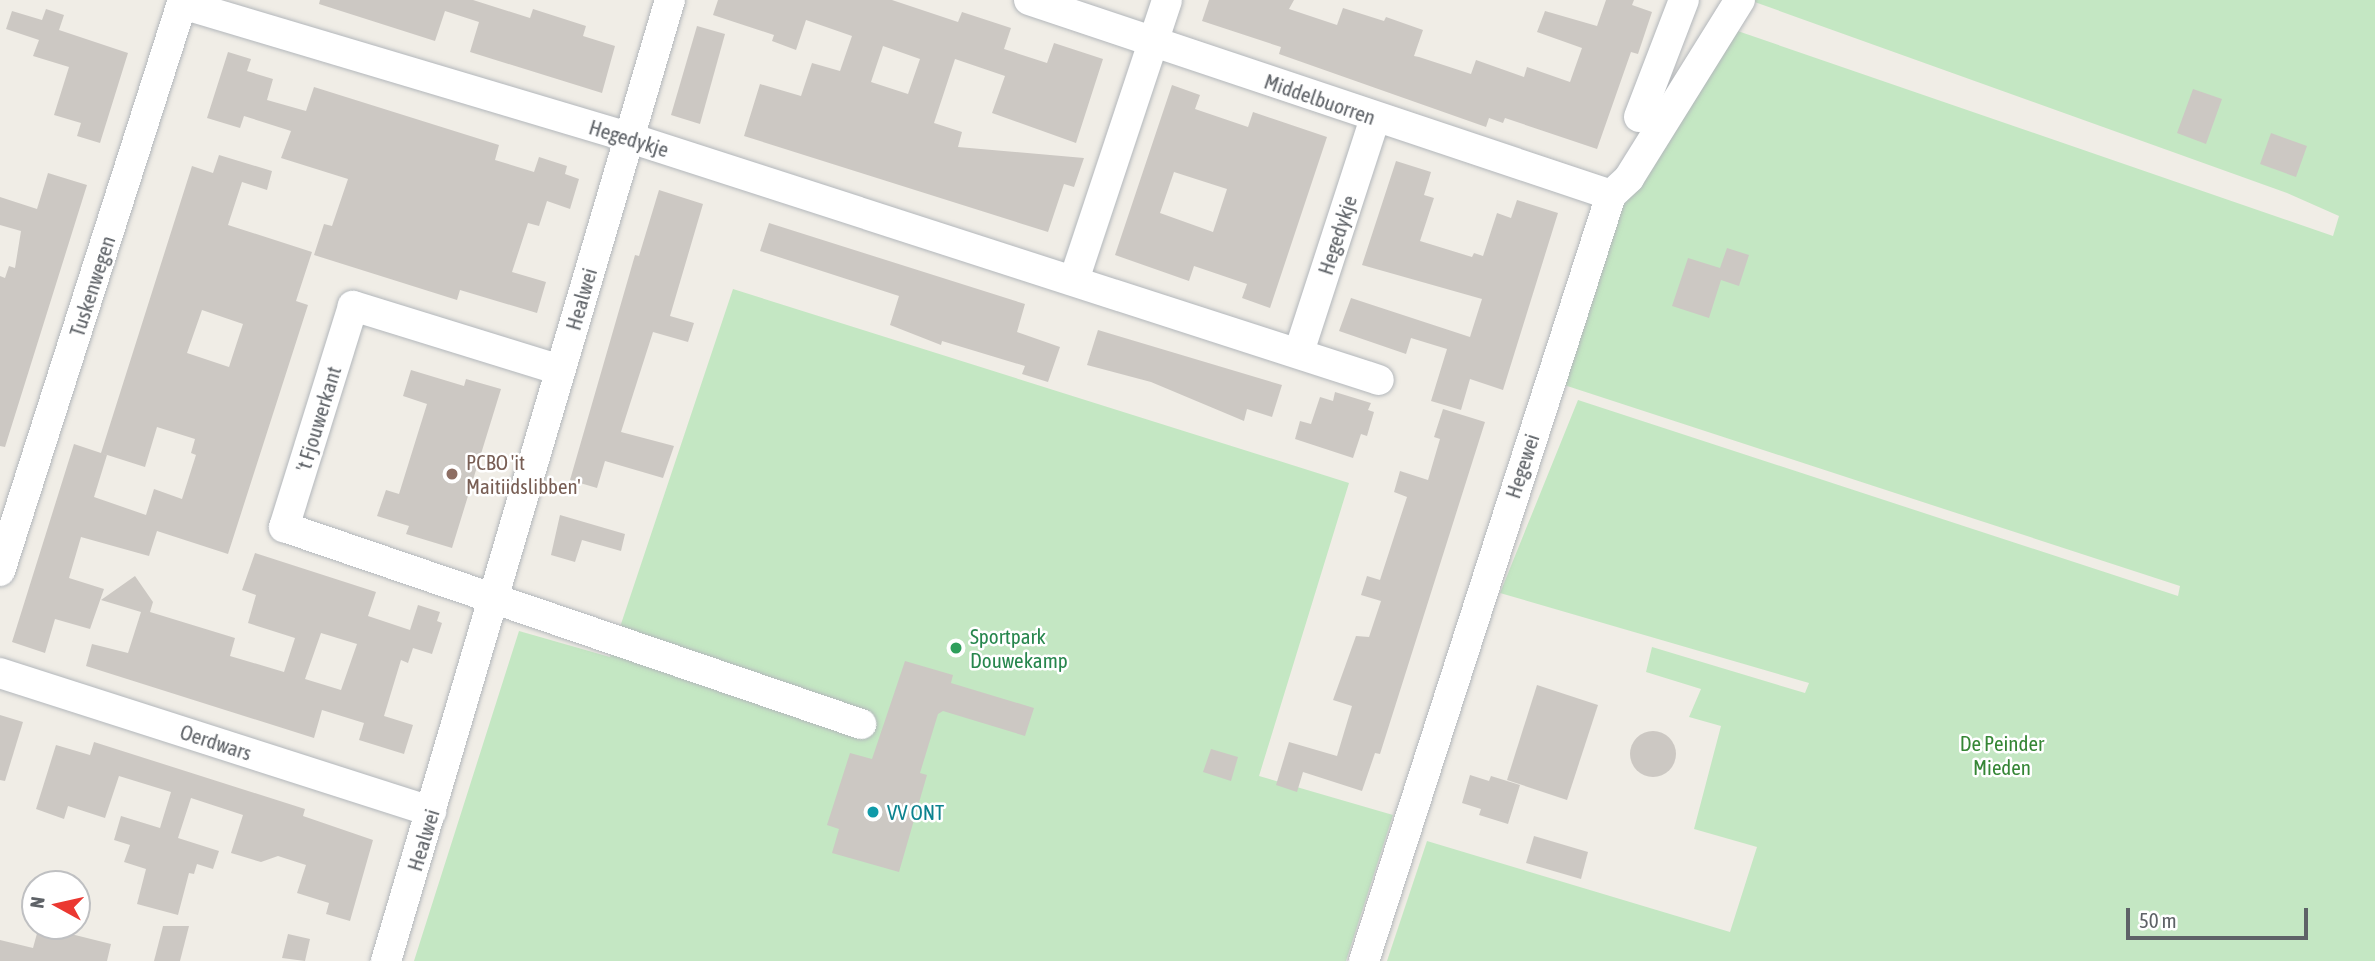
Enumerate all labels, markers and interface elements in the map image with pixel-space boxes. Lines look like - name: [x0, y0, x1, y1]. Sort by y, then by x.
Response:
- street label: Middelbuorren: [1261, 68, 1379, 130]
- street label: Hegedykje: [586, 114, 672, 162]
- street label: Hegedykje: [1312, 192, 1362, 278]
- street label: Tuskenwegen: [64, 232, 120, 340]
- street label: Healwei: [560, 265, 602, 333]
- street label: 't Fjouwerkant: [290, 363, 346, 475]
- street label: Hegewei: [1500, 431, 1544, 501]
- place label: PCBO 'it Maitiidslibben': [466, 449, 581, 499]
- marker: PCBO 'it Maitiidslibben': [444, 466, 460, 482]
- place label: Sportpark Douwekamp: [970, 623, 1068, 673]
- marker: Sportpark Douwekamp: [948, 640, 964, 656]
- street label: Oerdwars: [177, 719, 255, 765]
- park label: De Peinder Mieden: [1960, 730, 2044, 780]
- place label: VV ONT: [887, 799, 944, 825]
- marker: VV ONT: [865, 804, 881, 820]
- street label: Healwei: [402, 806, 444, 874]
- north arrow: [21, 870, 91, 940]
- scale bar: [2130, 894, 2312, 938]
- text: N: [26, 895, 49, 909]
- text: 50 m: [2139, 908, 2177, 932]

